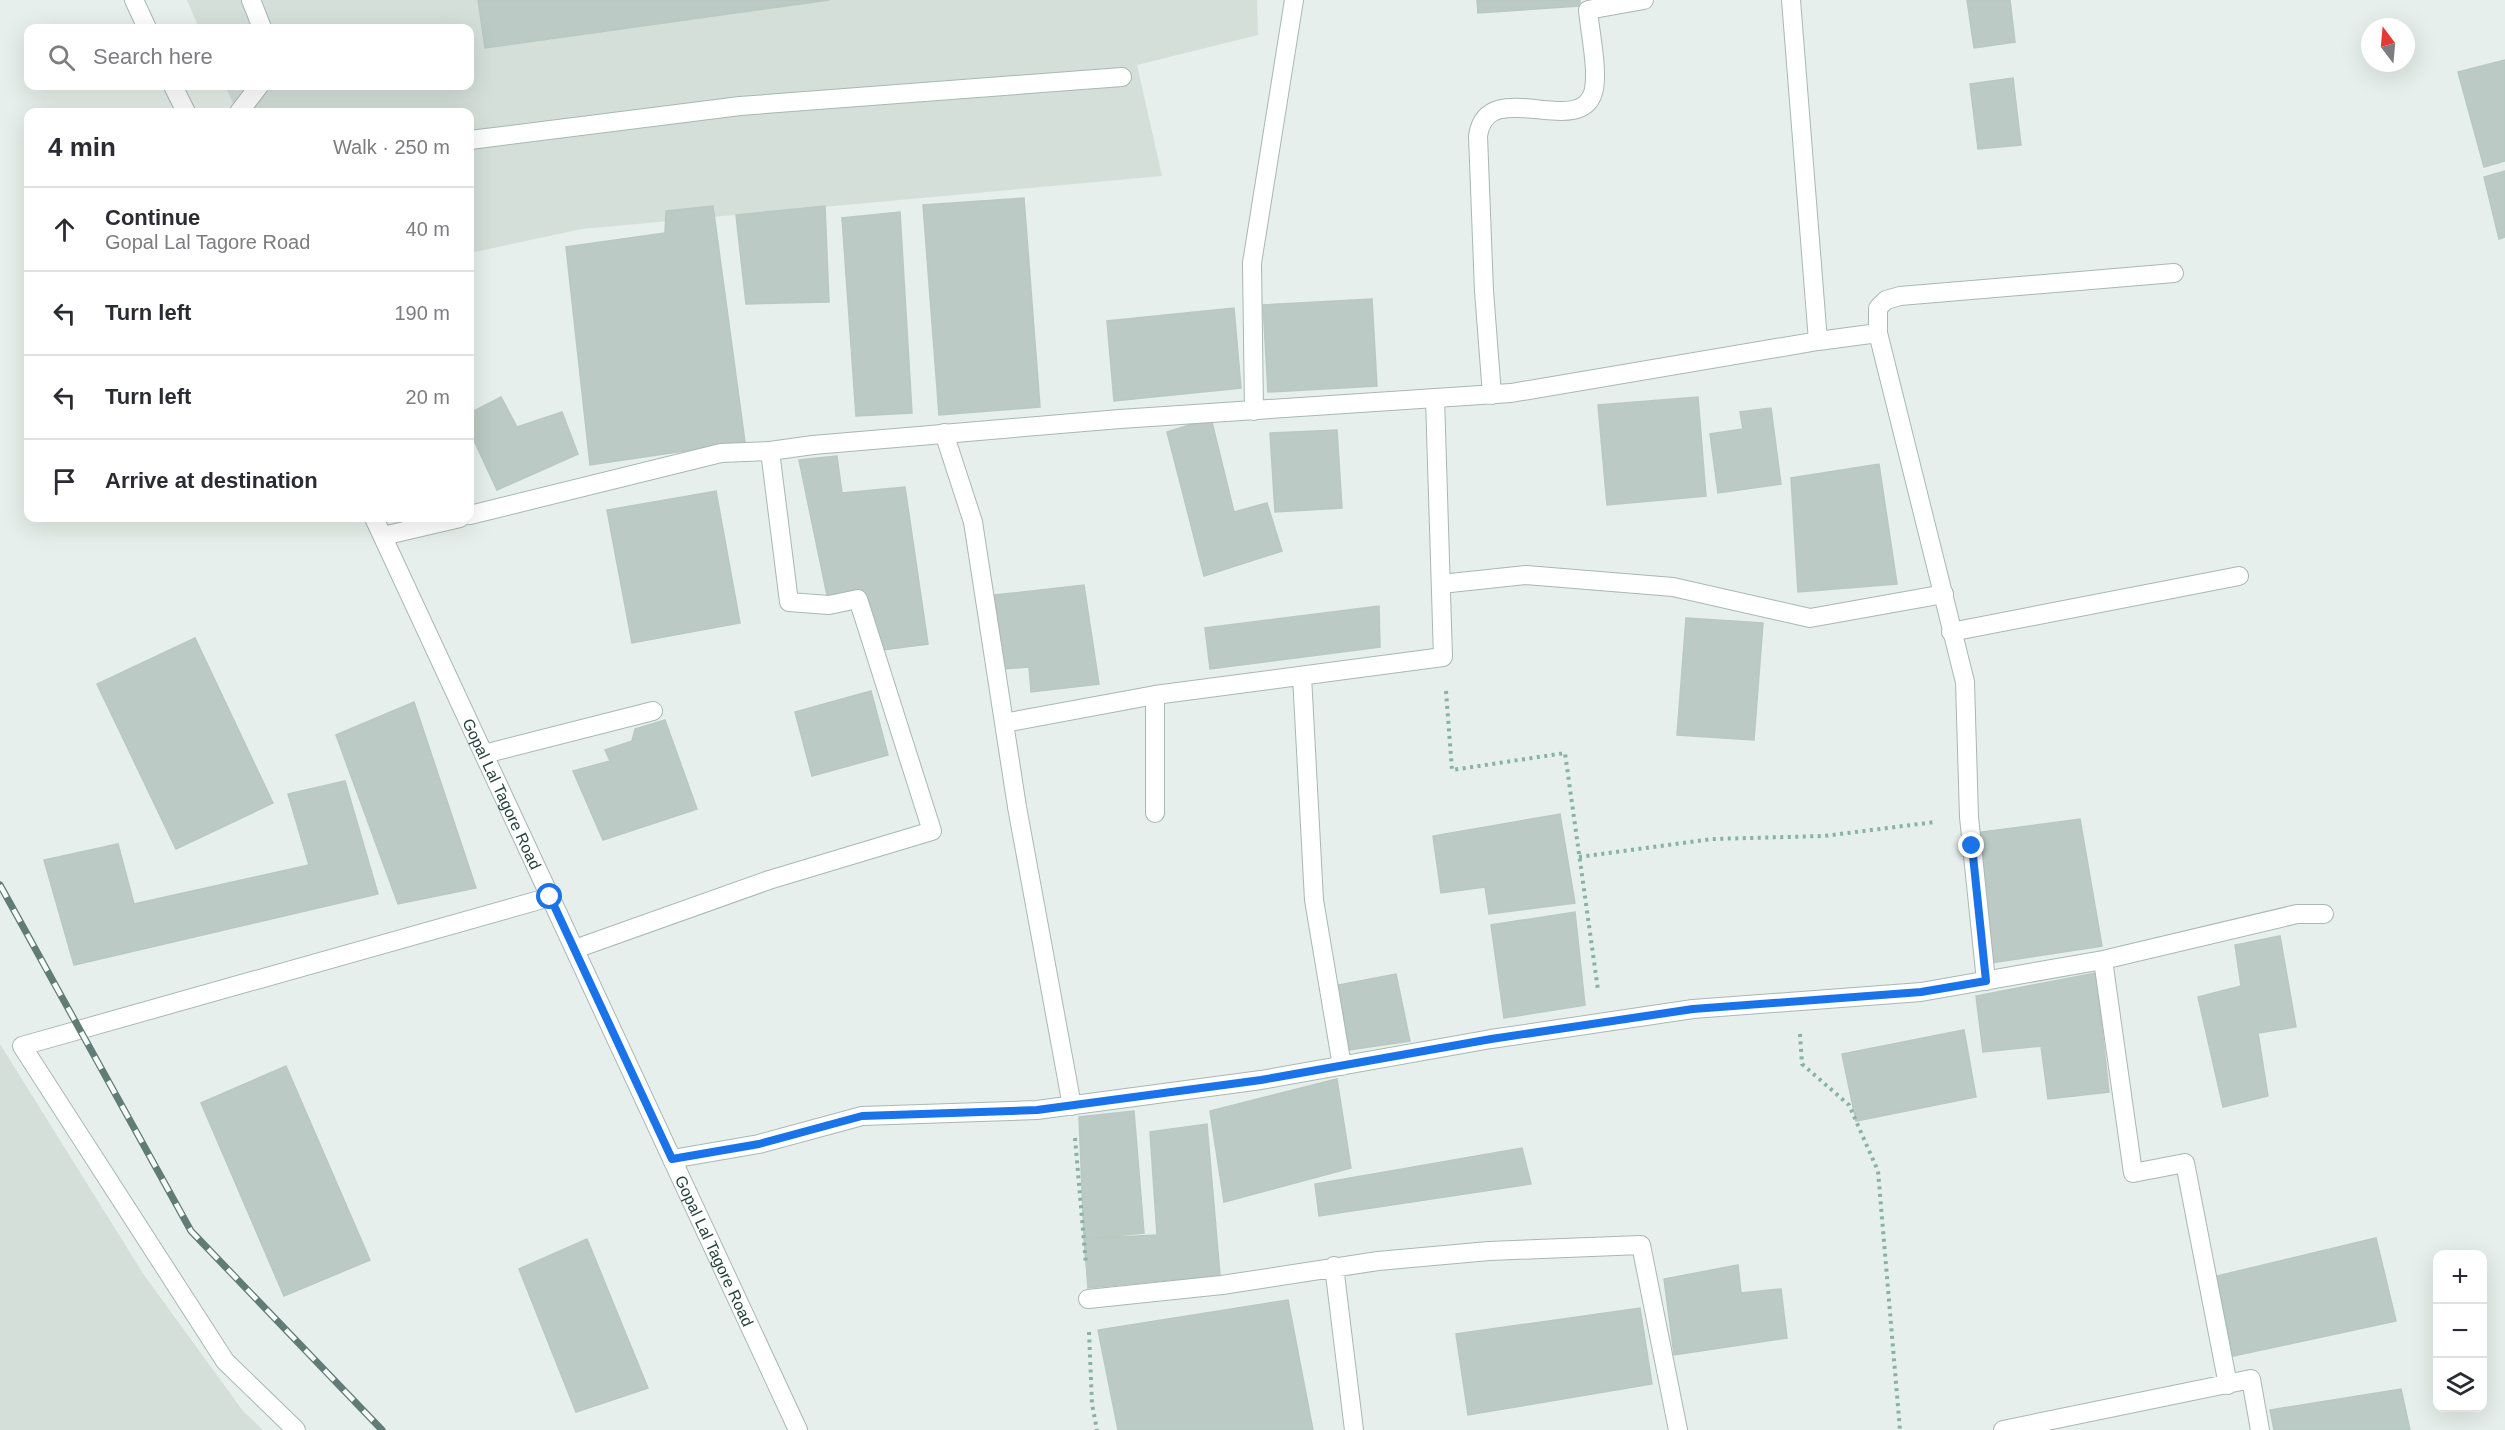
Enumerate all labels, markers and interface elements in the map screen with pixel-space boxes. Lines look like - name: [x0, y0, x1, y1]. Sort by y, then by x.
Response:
- north arrow: [2361, 18, 2415, 72]
- search box: [24, 24, 474, 90]
- icon: search: [45, 41, 78, 74]
- text: Search here: [93, 44, 213, 69]
- text: 4 min: [48, 132, 116, 162]
- text: Walk · 250 m: [333, 136, 450, 158]
- text: Continue: [105, 205, 200, 230]
- icon: ahead: [48, 213, 81, 246]
- text: 40 m: [406, 218, 450, 240]
- text: Gopal Lal Tagore Road: [105, 231, 310, 253]
- icon: left: [48, 297, 81, 330]
- text: Turn left: [105, 300, 191, 325]
- text: 190 m: [394, 302, 450, 324]
- icon: left: [48, 381, 81, 414]
- text: Turn left: [105, 384, 191, 409]
- text: 20 m: [406, 386, 450, 408]
- icon: arrive: [48, 465, 81, 498]
- text: Arrive at destination: [105, 468, 318, 493]
- street label: Gopal Lal Tagore Road: [459, 716, 544, 872]
- route end: [1958, 832, 1984, 858]
- route start: [536, 883, 562, 909]
- street label: Gopal Lal Tagore Road: [672, 1173, 757, 1329]
- map controls: [2433, 1250, 2487, 1412]
- button: +: [2433, 1250, 2487, 1304]
- button: −: [2433, 1304, 2487, 1358]
- button: layers: [2433, 1358, 2487, 1412]

